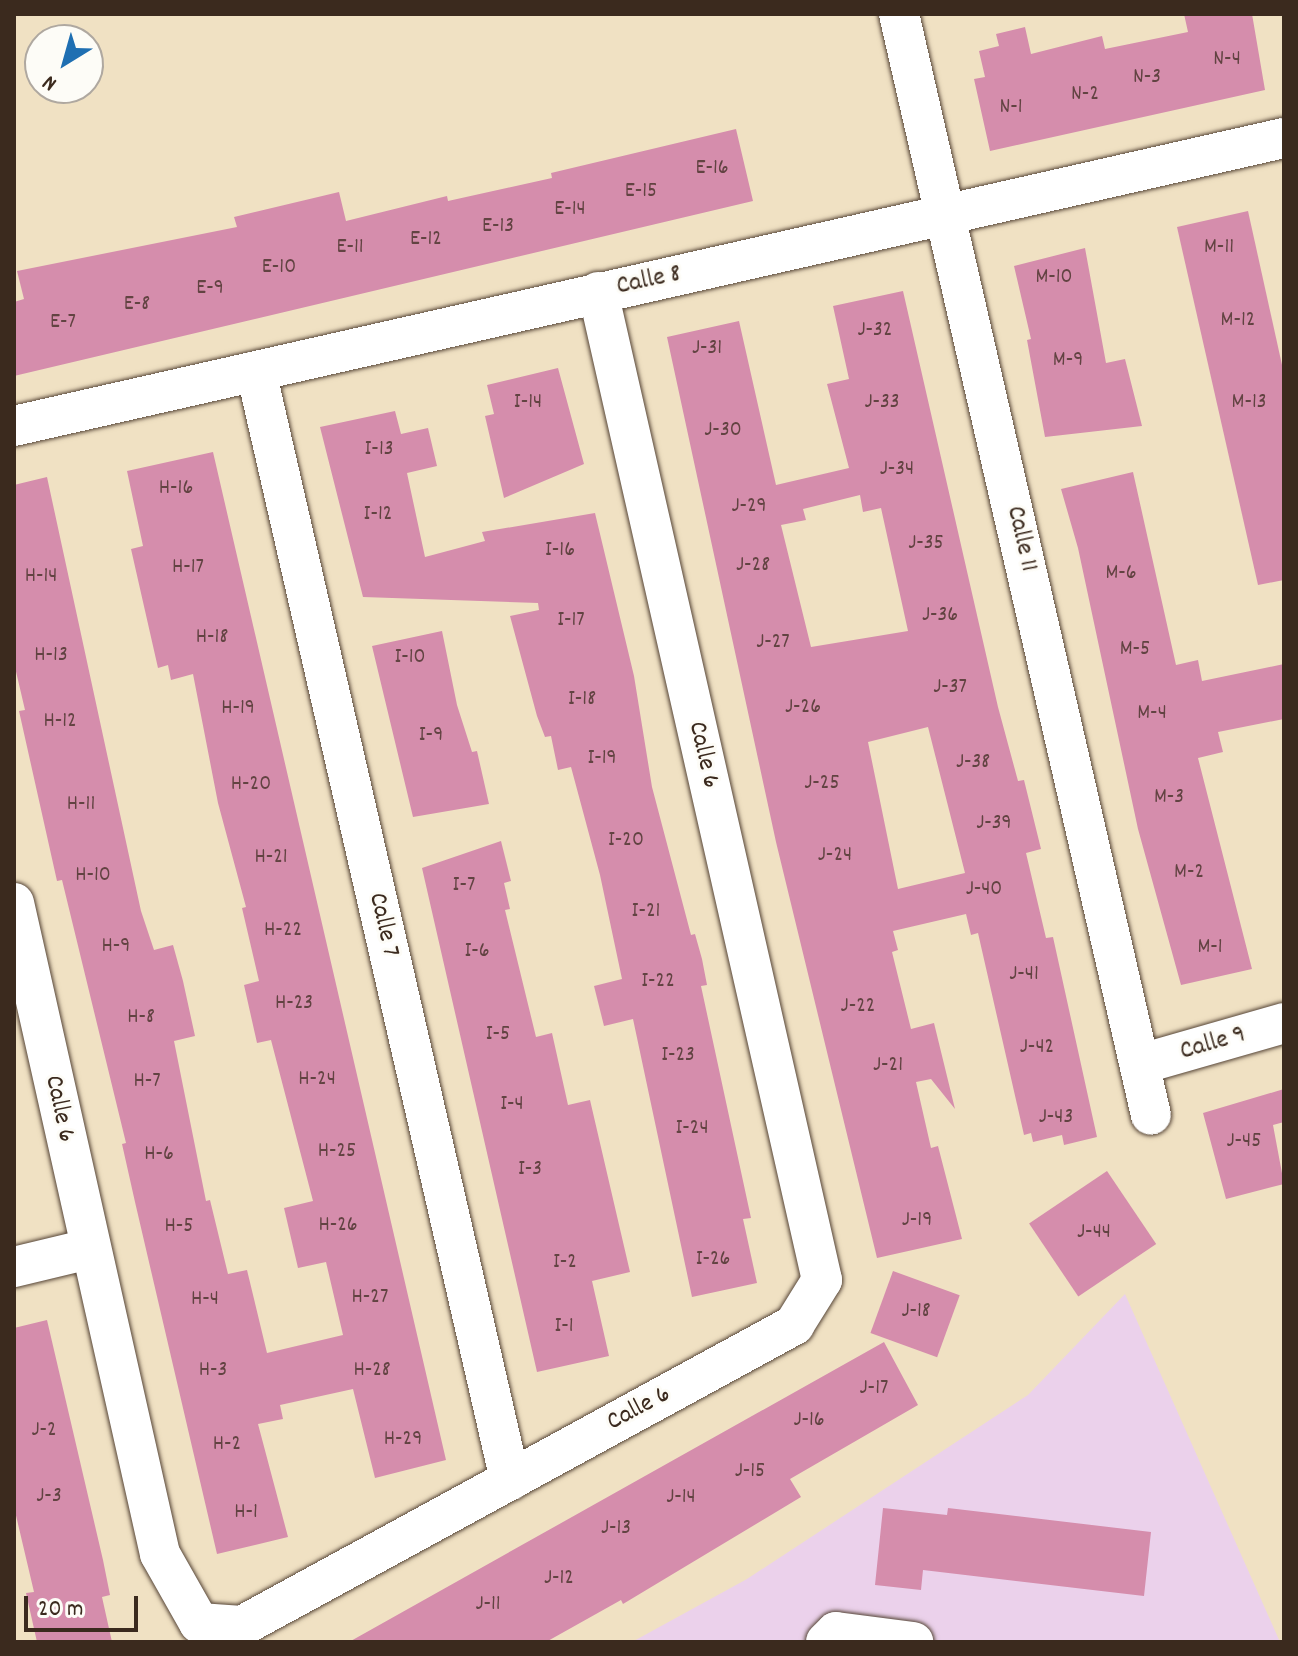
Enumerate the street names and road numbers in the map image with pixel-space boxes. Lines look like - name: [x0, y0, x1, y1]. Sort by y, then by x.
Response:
- street label: Calle 8: [614, 259, 684, 303]
- street label: Calle 11: [998, 503, 1044, 575]
- street label: Calle 6: [680, 719, 726, 791]
- street label: Calle 7: [361, 890, 405, 960]
- street label: Calle 9: [1177, 1020, 1249, 1068]
- street label: Calle 6: [37, 1073, 81, 1145]
- street label: Calle 6: [602, 1379, 676, 1439]

